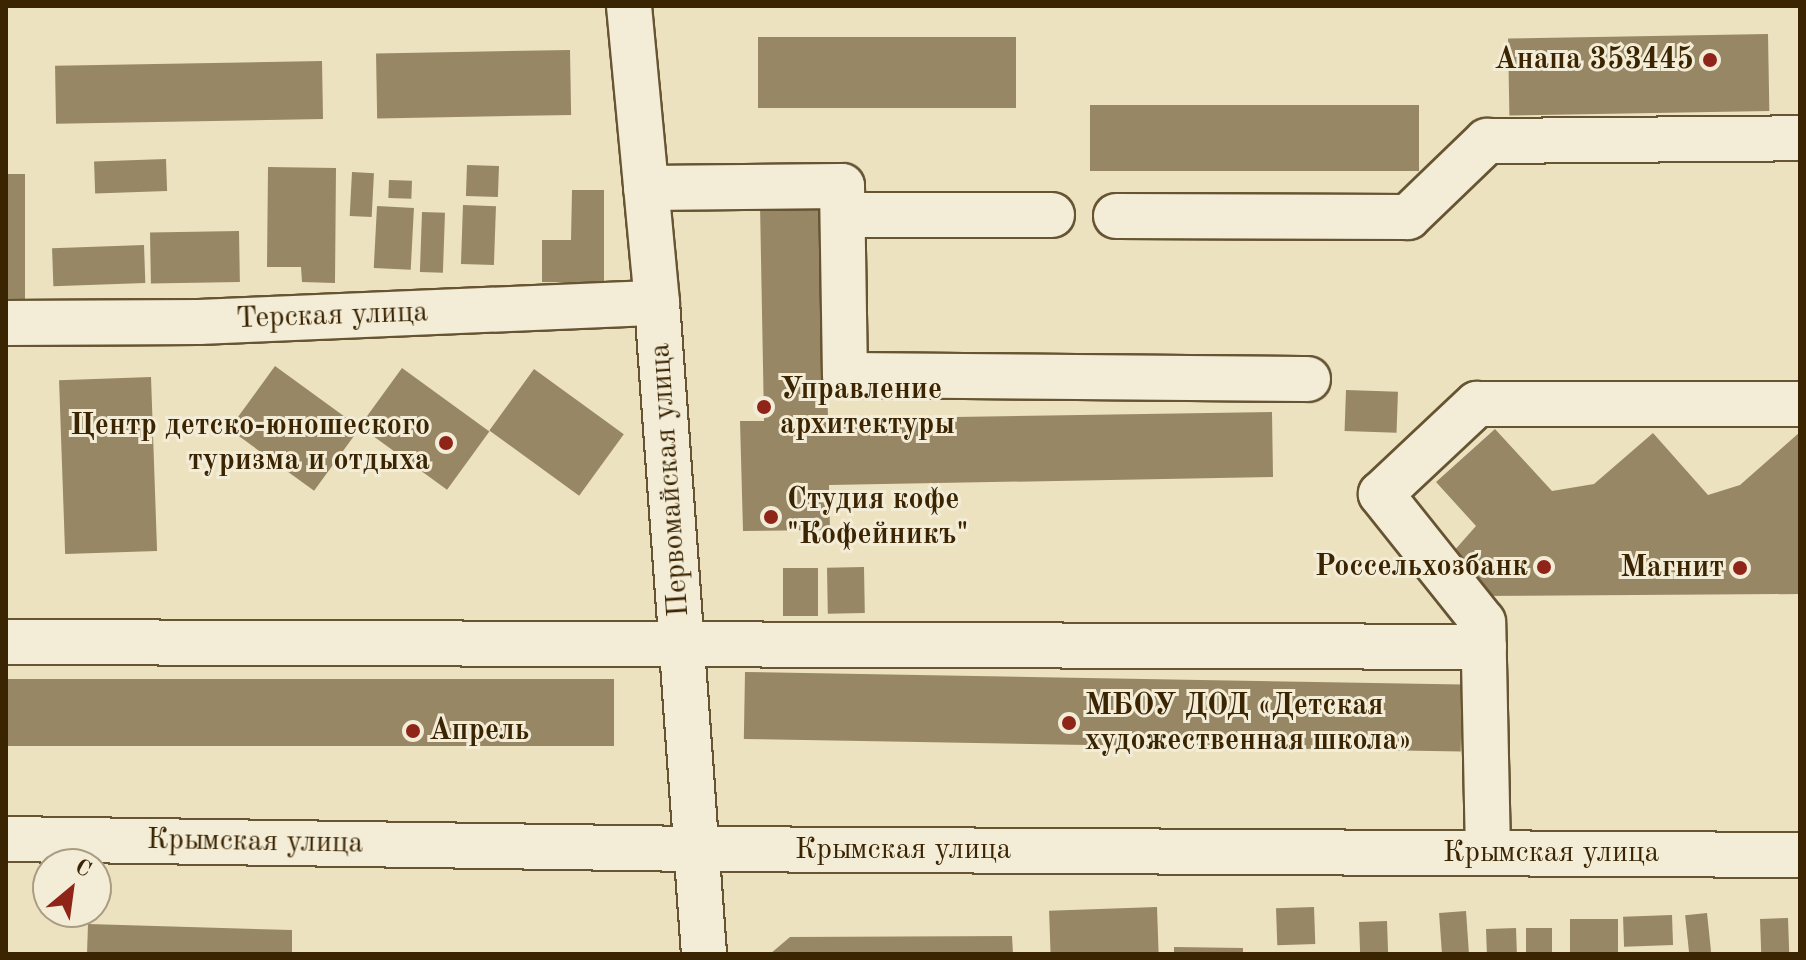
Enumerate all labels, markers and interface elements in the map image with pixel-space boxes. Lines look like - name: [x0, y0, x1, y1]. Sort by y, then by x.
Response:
- place label: Анапа 353445: [1494, 42, 1694, 78]
- marker: Анапа 353445: [1701, 51, 1719, 69]
- street label: Терская улица: [235, 295, 429, 337]
- street label: Первомайская улица: [642, 342, 698, 618]
- place label: Управление архитектуры: [780, 372, 955, 442]
- marker: Управление архитектуры: [755, 398, 773, 416]
- place label: Центр детско-юношеского туризма и отдыха: [70, 408, 430, 478]
- marker: Центр детско-юношеского туризма и отдыха: [437, 434, 455, 452]
- place label: Студия кофе "Кофейникъ": [787, 482, 968, 552]
- marker: Студия кофе "Кофейникъ": [762, 508, 780, 526]
- place label: Россельхозбанк: [1315, 549, 1528, 585]
- place label: Магнит: [1620, 550, 1724, 586]
- marker: Россельхозбанк: [1535, 558, 1553, 576]
- marker: Магнит: [1731, 559, 1749, 577]
- place label: МБОУ ДОД «Детская художественная школа»: [1085, 688, 1412, 758]
- place label: Апрель: [429, 713, 529, 749]
- marker: МБОУ ДОД «Детская художественная школа»: [1060, 714, 1078, 732]
- marker: Апрель: [404, 722, 422, 740]
- street label: Крымская улица: [146, 822, 364, 862]
- street label: Крымская улица: [795, 832, 1011, 868]
- street label: Крымская улица: [1443, 835, 1659, 871]
- north arrow: [32, 848, 112, 928]
- text: С: [71, 856, 94, 882]

